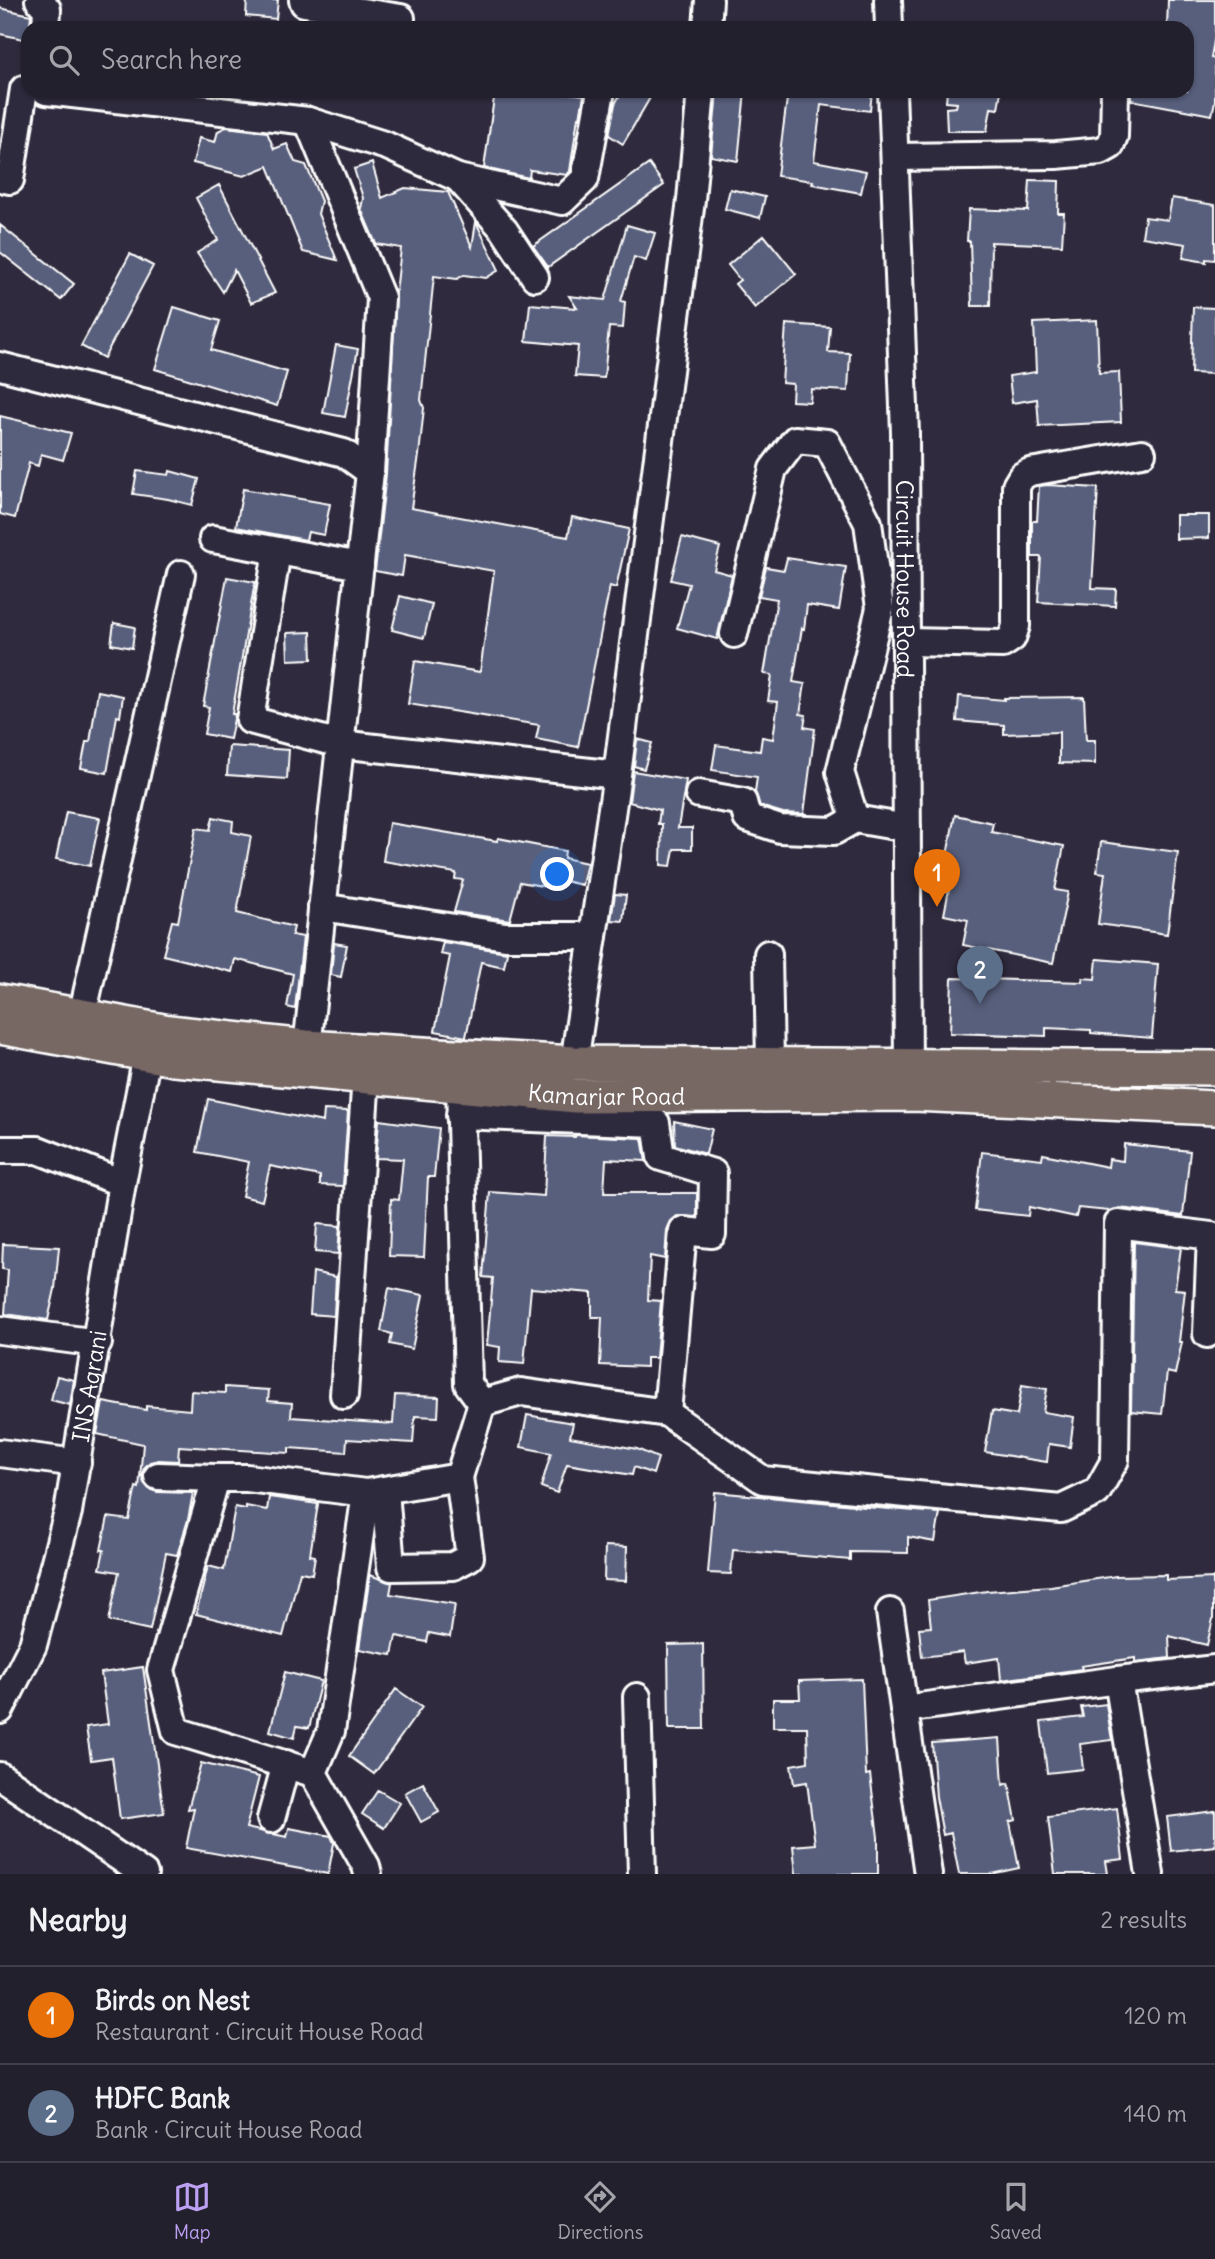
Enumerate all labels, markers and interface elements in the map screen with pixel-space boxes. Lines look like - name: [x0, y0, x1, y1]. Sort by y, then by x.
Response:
- search box: [21, 21, 1194, 98]
- icon: search: [45, 41, 83, 79]
- text: Search here: [101, 43, 242, 76]
- street label: Circuit House Road: [891, 480, 921, 678]
- pin: 1: [914, 849, 960, 907]
- your location: [540, 857, 574, 891]
- pin: 2: [957, 946, 1003, 1004]
- street label: Kamarjar Road: [527, 1077, 685, 1111]
- street label: INS Agrani: [65, 1328, 112, 1444]
- text: Nearby: [28, 1901, 128, 1939]
- text: 2 results: [1101, 1905, 1187, 1934]
- text: Birds on Nest: [95, 1984, 250, 2017]
- text: 1: [46, 2001, 56, 2030]
- text: 120 m: [1124, 2001, 1187, 2030]
- text: Restaurant · Circuit House Road: [95, 2017, 424, 2046]
- text: HDFC Bank: [95, 2082, 230, 2115]
- text: 2: [45, 2099, 57, 2128]
- text: 140 m: [1124, 2099, 1187, 2128]
- text: Bank · Circuit House Road: [95, 2115, 362, 2144]
- tab: Map: [173, 2178, 211, 2244]
- tab: Directions: [558, 2178, 643, 2244]
- tab: Saved: [990, 2178, 1042, 2244]

